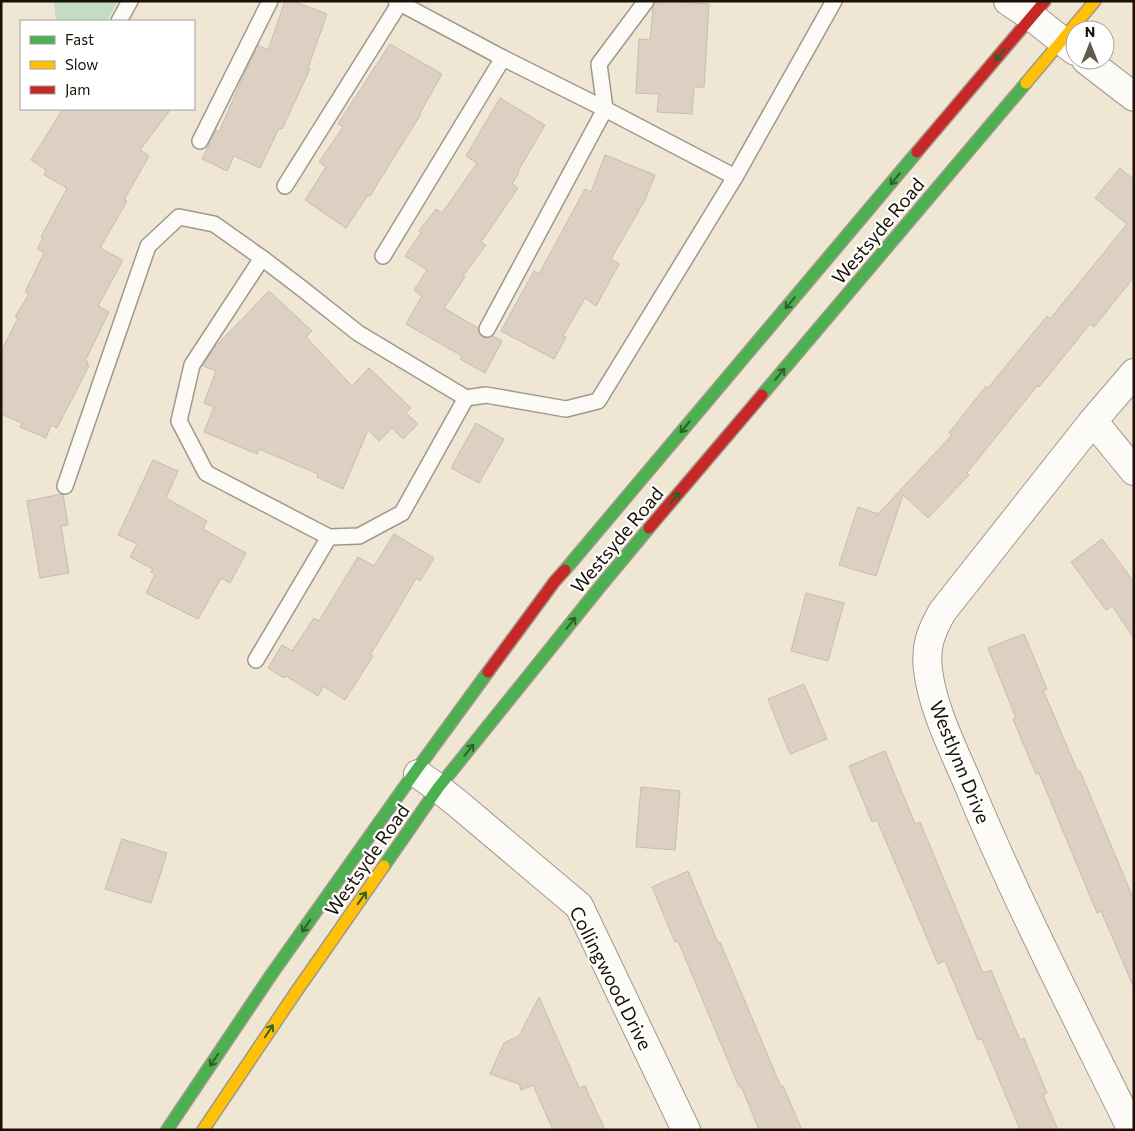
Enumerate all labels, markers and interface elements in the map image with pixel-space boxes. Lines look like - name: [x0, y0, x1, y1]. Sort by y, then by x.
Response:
- legend: [20, 20, 195, 110]
- north arrow: [1065, 20, 1115, 70]
- text: N: [1085, 23, 1095, 40]
- text: Fast: [65, 30, 94, 48]
- one-way arrow: [995, 48, 1006, 61]
- text: Slow: [65, 55, 98, 73]
- text: Jam: [65, 80, 90, 98]
- one-way arrow: [890, 172, 901, 185]
- street label: Westsyde Road: [827, 173, 929, 288]
- one-way arrow: [785, 296, 796, 309]
- one-way arrow: [774, 368, 785, 381]
- one-way arrow: [679, 420, 691, 433]
- street label: Westsyde Road: [566, 482, 668, 597]
- one-way arrow: [669, 492, 680, 505]
- one-way arrow: [565, 617, 576, 630]
- street label: Westlynn Drive: [925, 697, 996, 827]
- one-way arrow: [464, 743, 474, 757]
- street label: Westsyde Road: [319, 799, 414, 920]
- one-way arrow: [357, 891, 367, 905]
- street label: Collingwood Drive: [565, 902, 658, 1053]
- one-way arrow: [301, 919, 311, 933]
- one-way arrow: [264, 1024, 275, 1038]
- one-way arrow: [208, 1053, 219, 1067]

